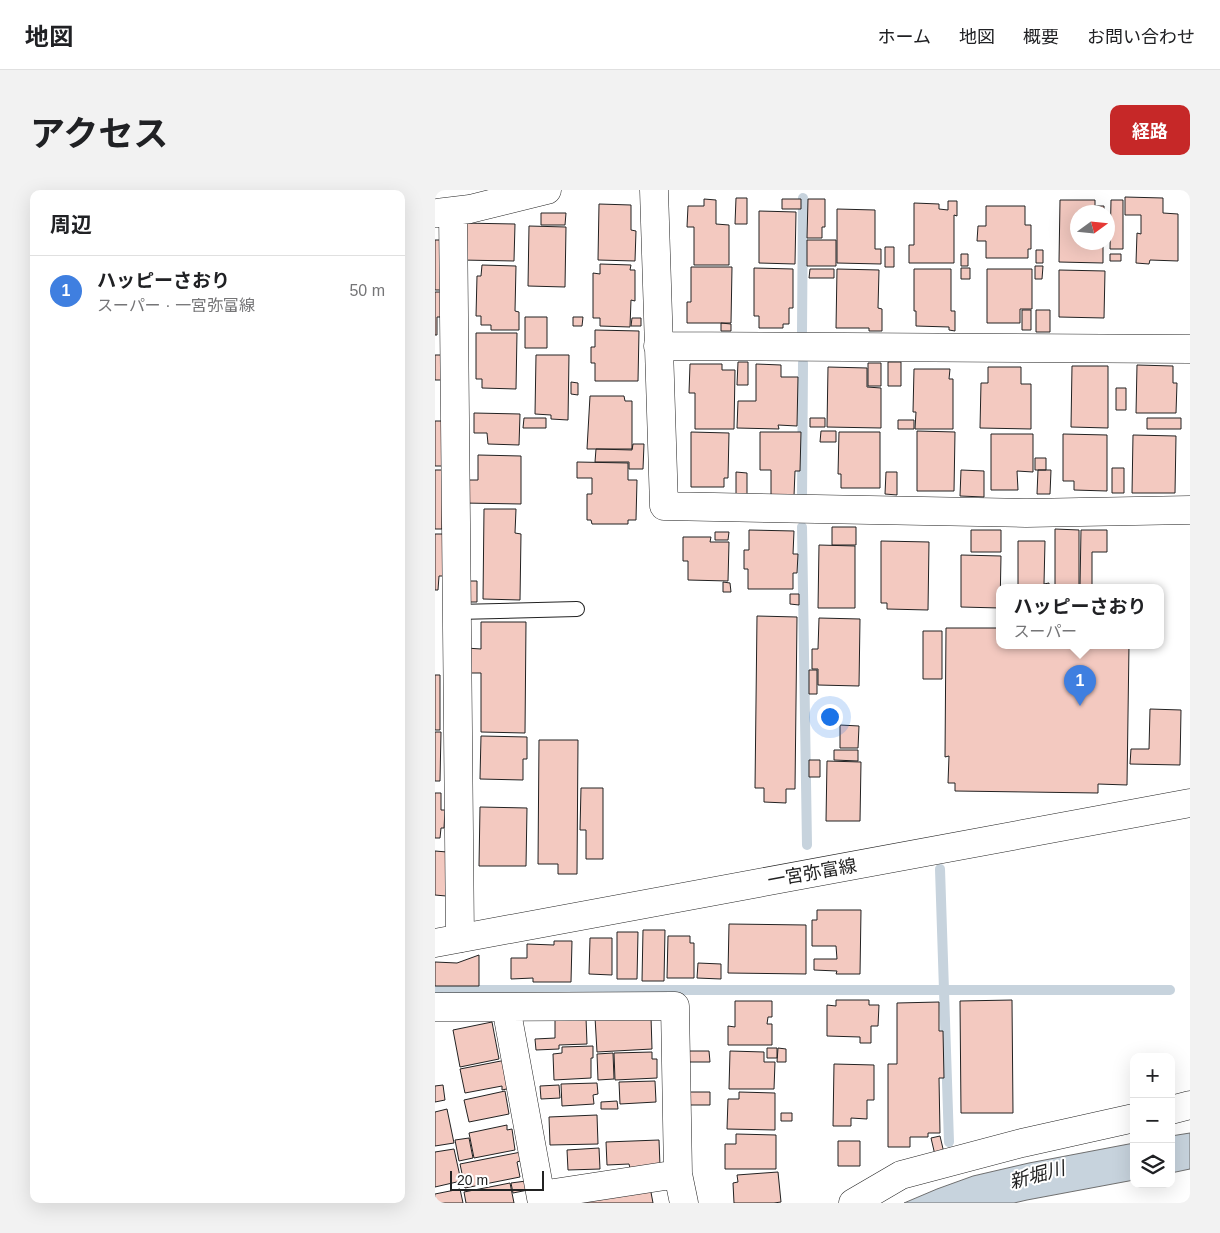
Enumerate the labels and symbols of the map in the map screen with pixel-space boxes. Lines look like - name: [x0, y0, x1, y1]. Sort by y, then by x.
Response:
- north arrow: [1070, 205, 1115, 250]
- pin: 1: [1064, 665, 1096, 706]
- your location: [817, 704, 843, 730]
- street label: 一宮弥富線: [766, 855, 858, 891]
- water label: 新堀川: [1007, 1157, 1069, 1193]
- scale bar: [450, 1168, 544, 1191]

